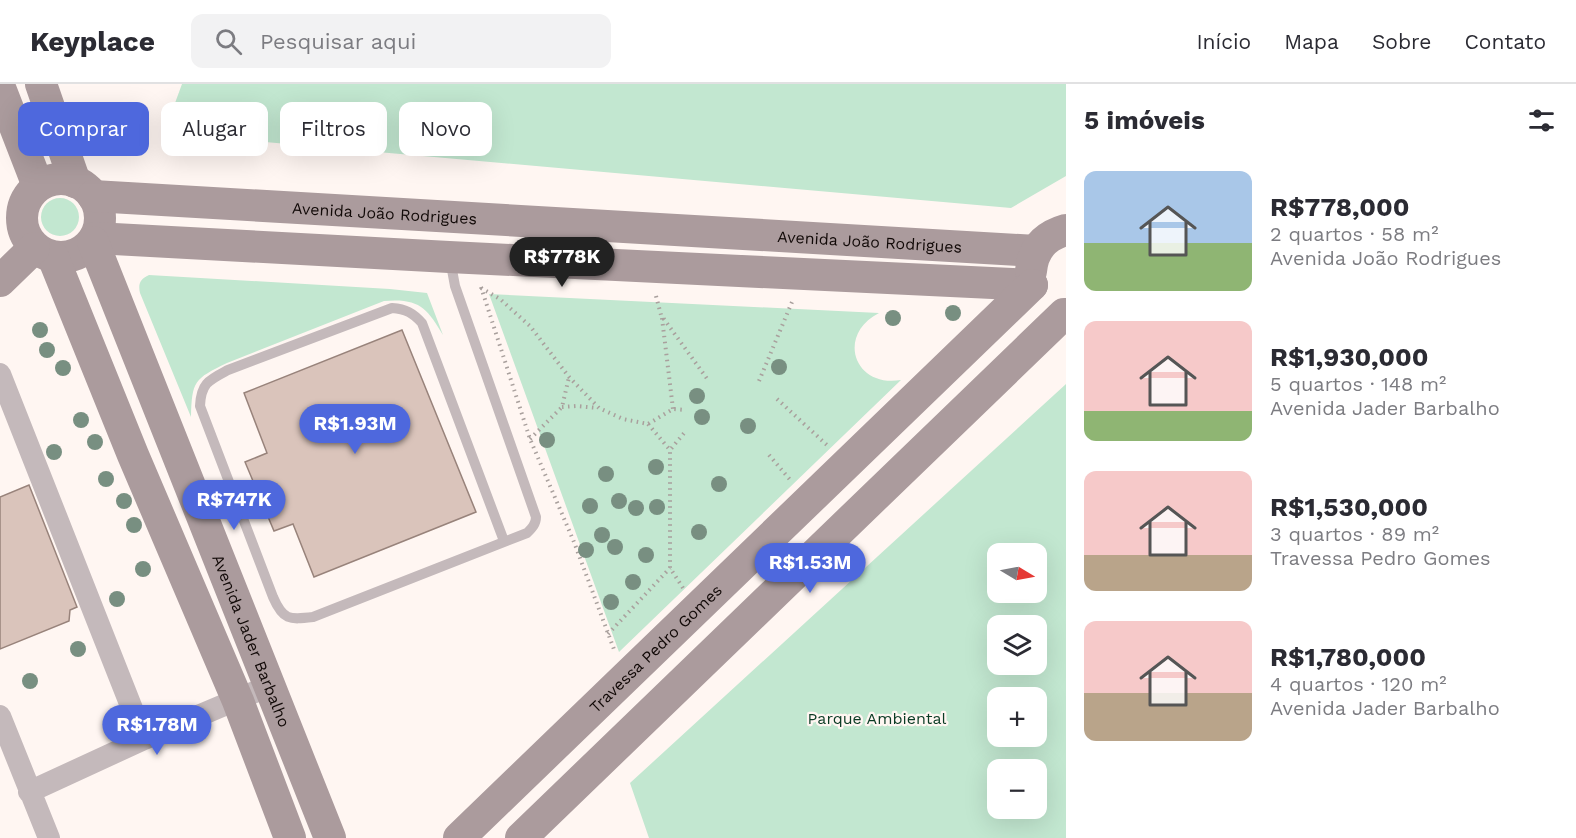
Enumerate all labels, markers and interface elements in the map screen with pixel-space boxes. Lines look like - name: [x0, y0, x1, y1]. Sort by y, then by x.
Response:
- search box: [191, 14, 611, 68]
- text: Keyplace: [30, 25, 155, 58]
- icon: search: [212, 25, 245, 58]
- text: Pesquisar aqui: [260, 29, 416, 54]
- text: Início: [1196, 29, 1251, 54]
- text: Mapa: [1284, 29, 1339, 54]
- text: Sobre: [1372, 29, 1431, 54]
- text: Contato: [1464, 29, 1546, 54]
- chip: Comprar: [18, 102, 149, 156]
- chip: Alugar: [161, 102, 268, 156]
- chip: Filtros: [280, 102, 387, 156]
- chip: Novo: [399, 102, 492, 156]
- icon: filters: [1525, 104, 1558, 137]
- text: 5 imóveis: [1084, 105, 1205, 135]
- text: R$778,000: [1270, 192, 1410, 222]
- icon: home: [1132, 195, 1204, 267]
- street label: Avenida João Rodrigues: [291, 199, 477, 228]
- text: 2 quartos · 58 m²: [1270, 222, 1438, 246]
- street label: Avenida João Rodrigues: [777, 227, 963, 257]
- pin: R$778K: [513, 237, 611, 288]
- text: R$778K: [524, 244, 600, 268]
- text: Avenida João Rodrigues: [1270, 246, 1501, 270]
- text: R$1,930,000: [1270, 342, 1429, 372]
- icon: home: [1132, 345, 1204, 417]
- text: 5 quartos · 148 m²: [1270, 372, 1446, 396]
- text: Avenida Jader Barbalho: [1270, 396, 1500, 420]
- pin: R$1.93M: [300, 404, 410, 455]
- text: R$1.93M: [313, 411, 397, 435]
- pin: R$747K: [185, 480, 283, 531]
- text: R$747K: [197, 487, 272, 511]
- text: R$1,530,000: [1270, 492, 1428, 522]
- icon: home: [1132, 495, 1204, 567]
- text: 3 quartos · 89 m²: [1270, 522, 1439, 546]
- pin: R$1.53M: [755, 543, 865, 594]
- north arrow: [987, 543, 1047, 603]
- map controls: [987, 543, 1047, 819]
- text: Travessa Pedro Gomes: [1270, 546, 1491, 570]
- text: R$1.53M: [769, 550, 851, 574]
- street label: Avenida Jader Barbalho: [208, 552, 294, 730]
- street label: Travessa Pedro Gomes: [586, 581, 726, 717]
- button: layers: [987, 615, 1047, 675]
- text: R$1,780,000: [1270, 642, 1426, 672]
- icon: home: [1132, 645, 1204, 717]
- text: 4 quartos · 120 m²: [1270, 672, 1447, 696]
- button: +: [987, 687, 1047, 747]
- text: Avenida Jader Barbalho: [1270, 696, 1500, 720]
- pin: R$1.78M: [102, 705, 212, 756]
- park label: Parque Ambiental: [808, 709, 947, 728]
- text: R$1.78M: [116, 712, 198, 736]
- button: −: [987, 759, 1047, 819]

